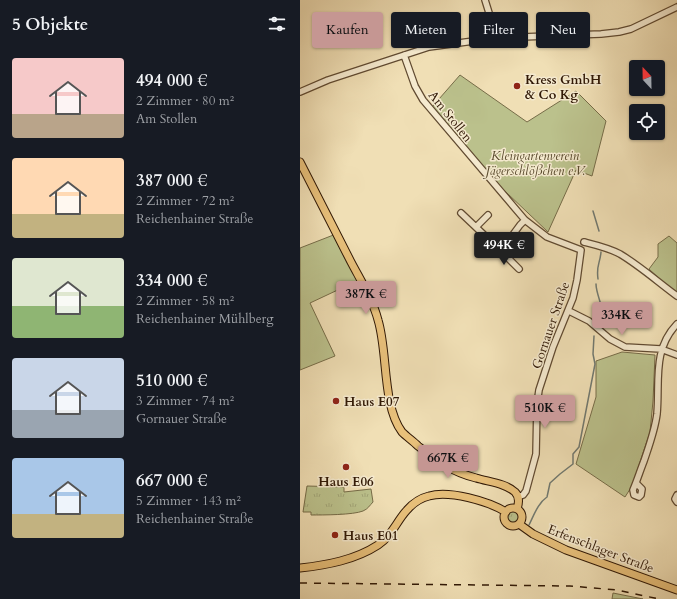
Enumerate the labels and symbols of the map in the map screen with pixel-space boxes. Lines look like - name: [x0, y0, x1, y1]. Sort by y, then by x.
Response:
- north arrow: [629, 60, 665, 96]
- place label: Kress GmbH & Co Kg: [525, 71, 602, 104]
- marker: Kress GmbH & Co Kg: [512, 81, 522, 91]
- street label: Am Stollen: [424, 87, 477, 147]
- park label: Kleingartenverein Jägerschlößchen e.V.: [482, 147, 586, 180]
- pin: 494K €: [471, 232, 537, 266]
- street label: Gornauer Straße: [528, 279, 574, 371]
- pin: 387K €: [333, 281, 399, 315]
- pin: 334K €: [589, 302, 655, 336]
- place label: Haus E07: [344, 393, 400, 411]
- pin: 510K €: [512, 395, 578, 429]
- marker: Haus E07: [331, 396, 341, 406]
- pin: 667K €: [415, 445, 481, 479]
- marker: Haus E06: [341, 462, 351, 472]
- place label: Haus E06: [318, 473, 374, 491]
- street label: Erfenschlager Straße: [545, 520, 656, 578]
- place label: Haus E01: [343, 527, 398, 545]
- marker: Haus E01: [330, 530, 340, 540]

